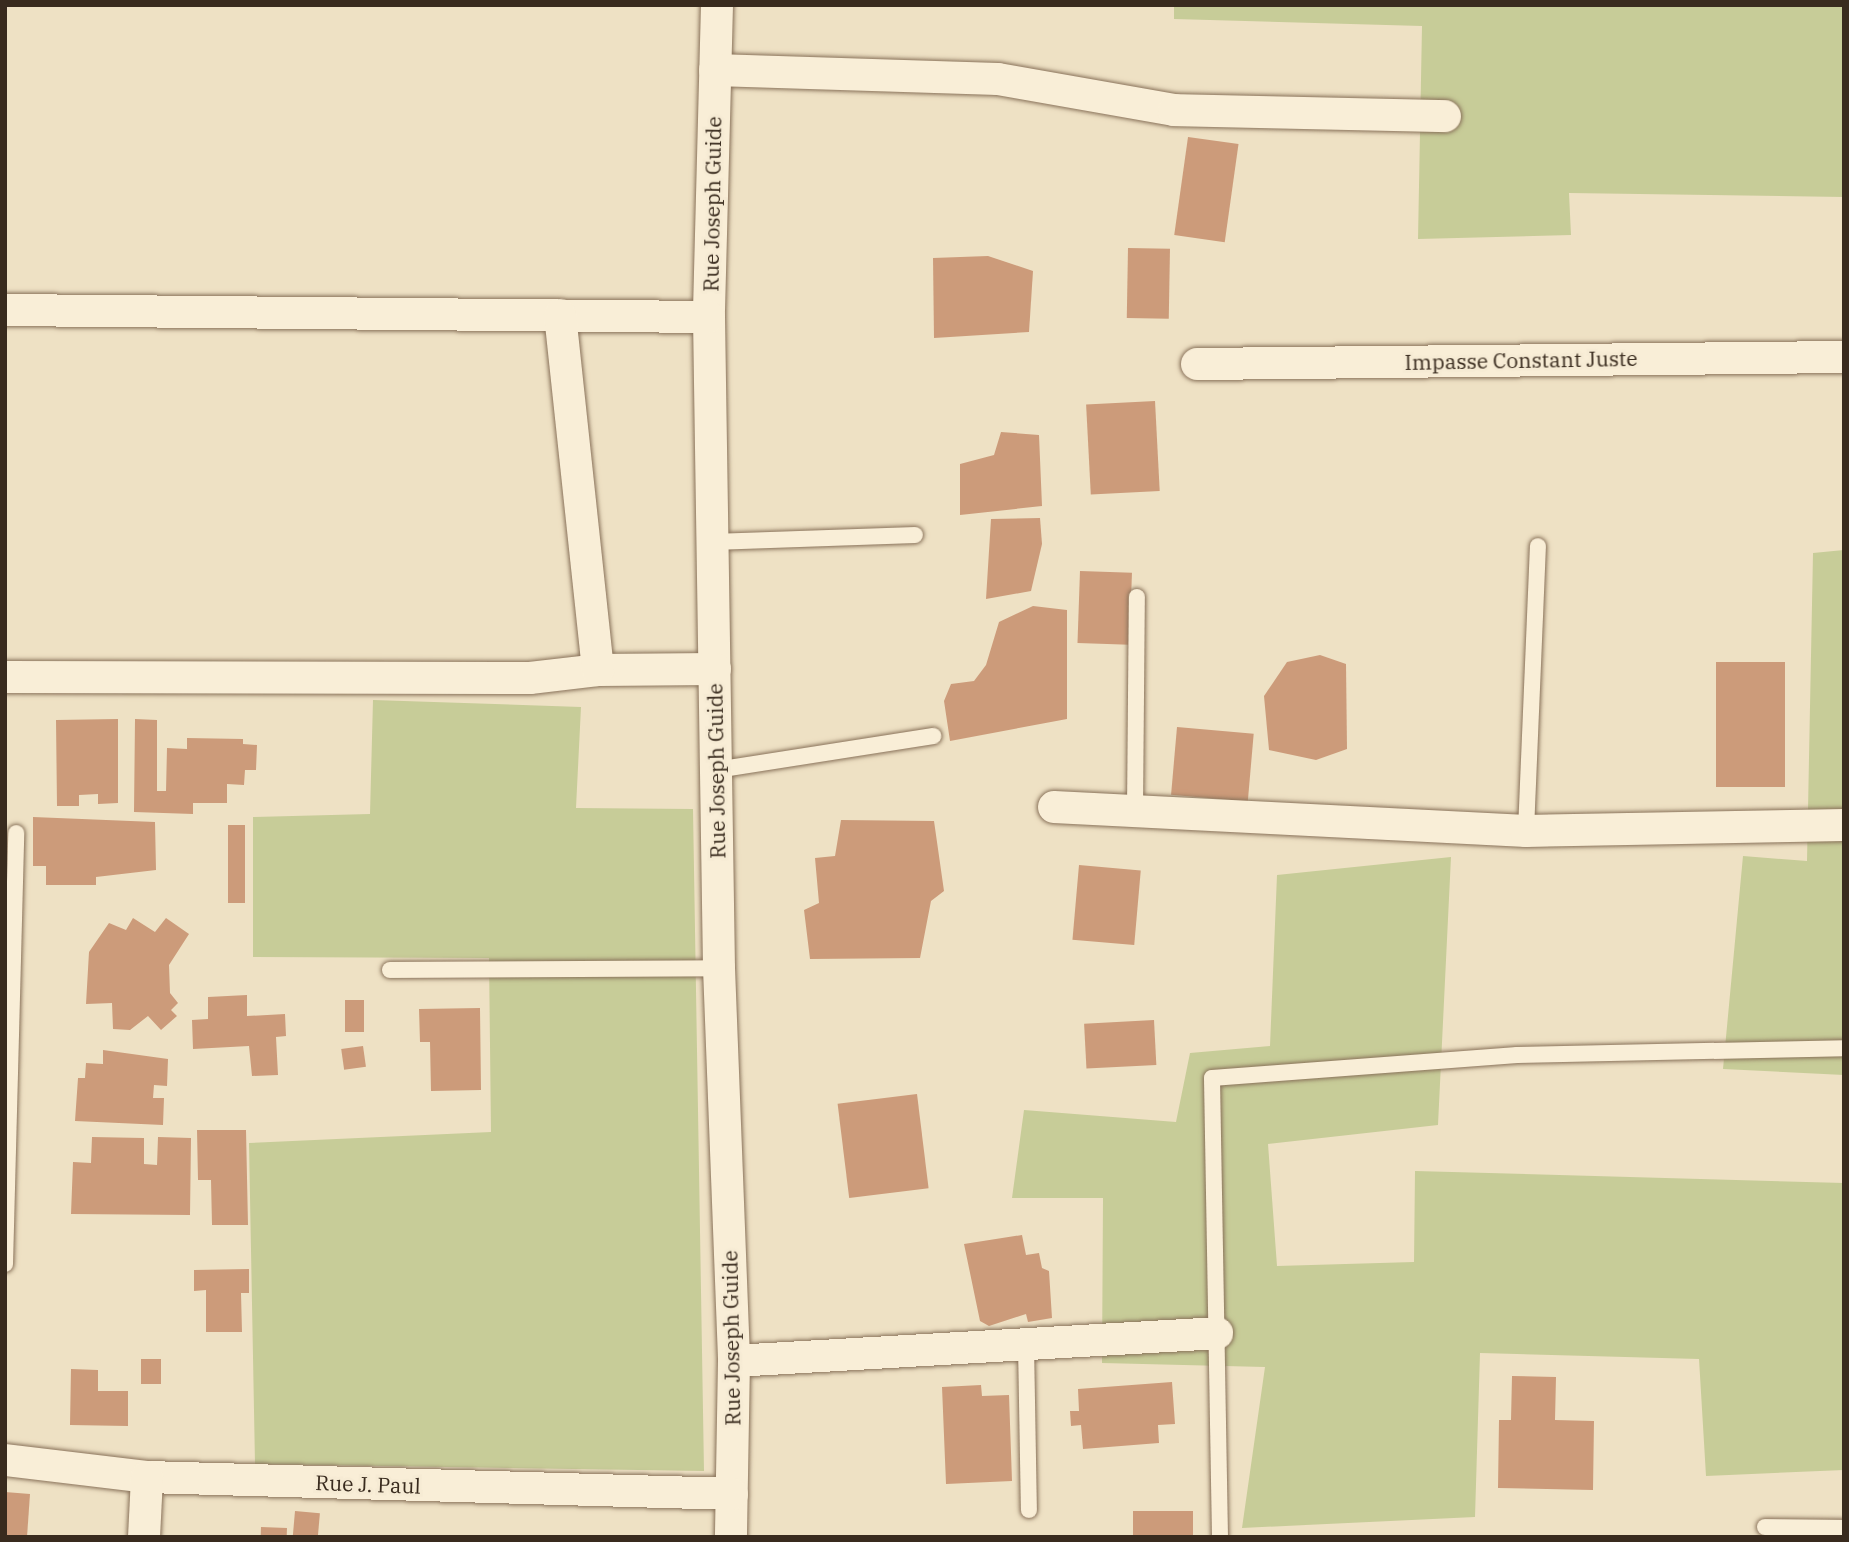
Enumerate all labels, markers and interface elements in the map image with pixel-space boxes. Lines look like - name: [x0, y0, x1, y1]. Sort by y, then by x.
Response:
- street label: Rue Joseph Guide: [698, 116, 726, 292]
- street label: Impasse Constant Juste: [1404, 345, 1638, 375]
- street label: Rue Joseph Guide: [702, 683, 730, 859]
- street label: Rue Joseph Guide: [717, 1250, 745, 1426]
- street label: Rue J. Paul: [315, 1470, 421, 1498]

